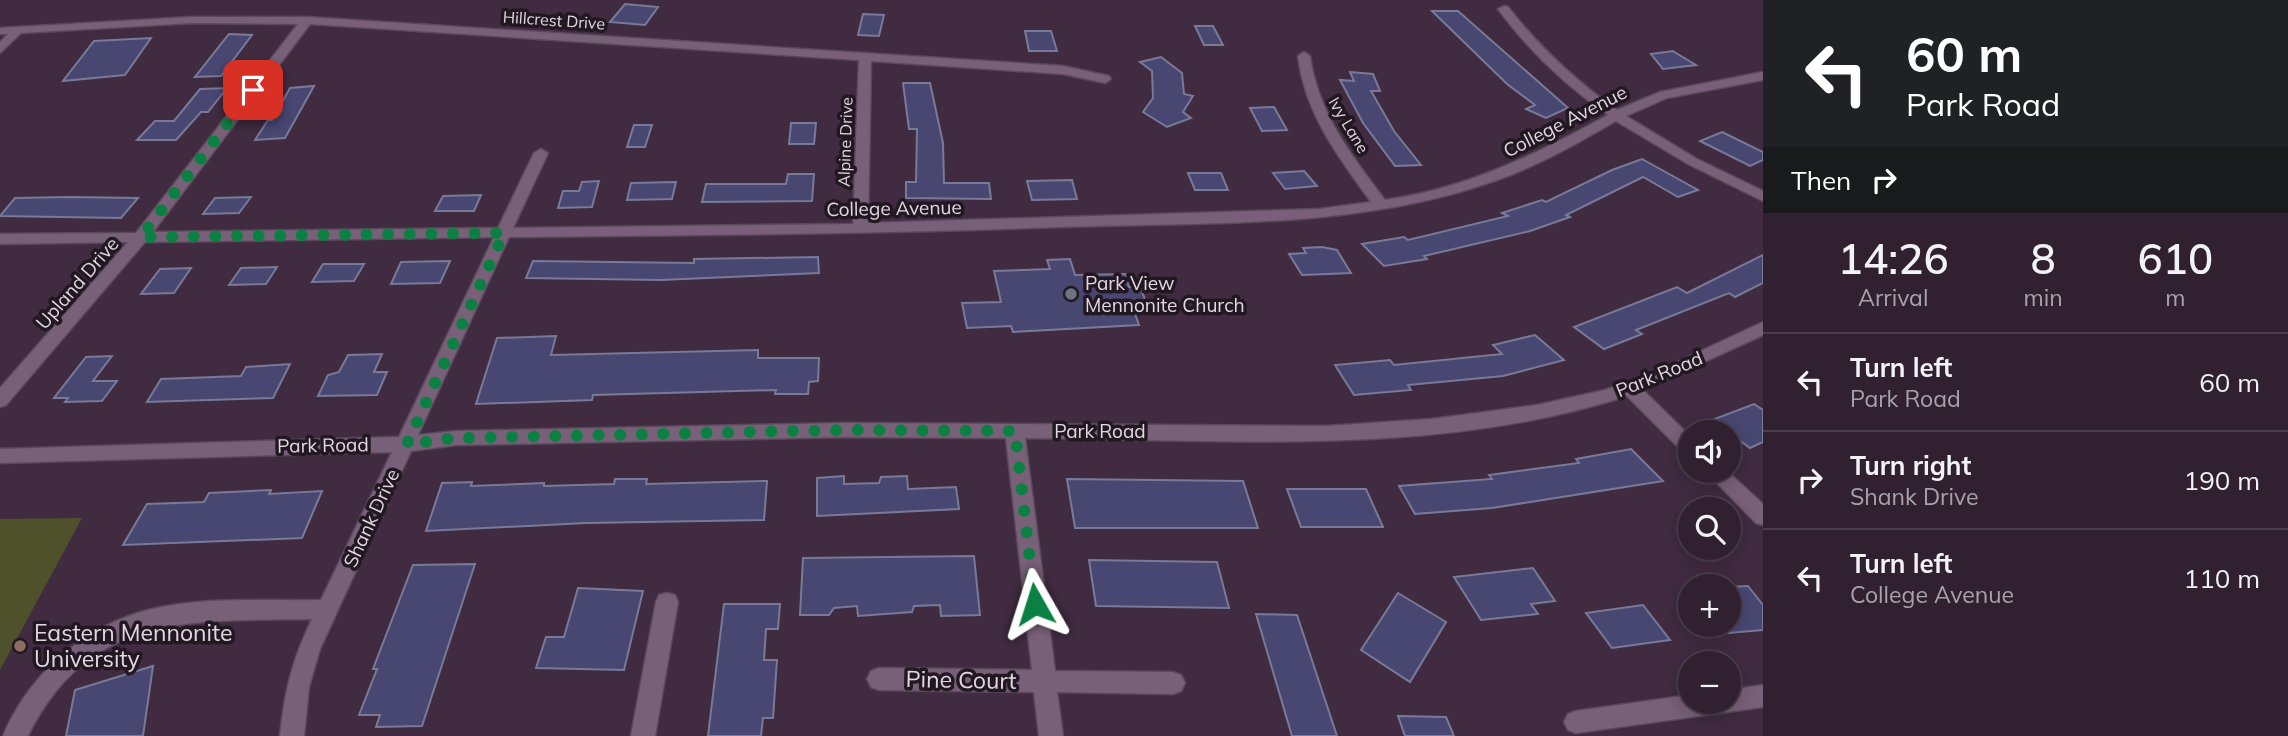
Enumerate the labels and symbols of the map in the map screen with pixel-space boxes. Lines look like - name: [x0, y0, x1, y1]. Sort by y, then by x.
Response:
- street label: Hillcrest Drive: [502, 6, 606, 34]
- pin: [223, 60, 283, 120]
- street label: College Avenue: [1499, 80, 1631, 162]
- street label: Ivy Lane: [1324, 93, 1374, 157]
- street label: Alpine Drive: [833, 97, 857, 187]
- street label: College Avenue: [826, 195, 962, 221]
- street label: Upland Drive: [30, 232, 124, 334]
- place label: Park View Mennonite Church: [1085, 271, 1245, 317]
- marker: Park View Mennonite Church: [1063, 286, 1079, 302]
- street label: Park Road: [1612, 346, 1706, 402]
- street label: Park Road: [1054, 419, 1146, 443]
- street label: Park Road: [277, 432, 369, 458]
- street label: Shank Drive: [338, 465, 404, 571]
- position arrow: [998, 567, 1072, 641]
- place label: Eastern Mennonite University: [34, 618, 232, 673]
- marker: Eastern Mennonite University: [12, 638, 28, 654]
- street label: Pine Court: [905, 664, 1017, 695]

